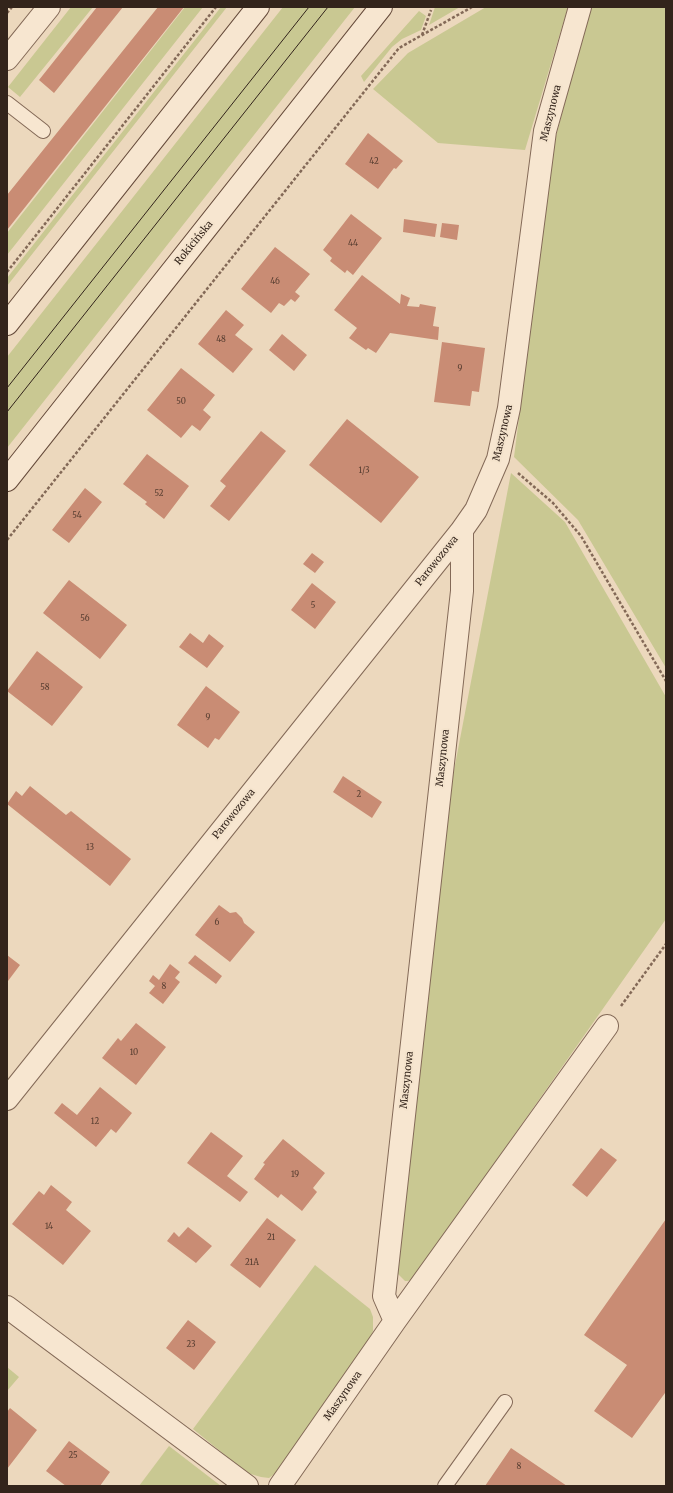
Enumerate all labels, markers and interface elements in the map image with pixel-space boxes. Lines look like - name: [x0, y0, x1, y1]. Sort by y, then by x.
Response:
- street label: Maszynowa: [538, 84, 564, 142]
- house number: 42: [369, 157, 379, 167]
- street label: Rokicińska: [172, 218, 216, 268]
- house number: 44: [348, 239, 358, 249]
- house number: 46: [270, 277, 280, 287]
- house number: 48: [216, 335, 226, 345]
- house number: 9: [458, 364, 462, 374]
- house number: 50: [176, 397, 186, 407]
- street label: Maszynowa: [491, 404, 515, 462]
- house number: 1/3: [359, 466, 369, 476]
- house number: 52: [154, 489, 164, 499]
- house number: 54: [72, 511, 82, 521]
- street label: Parowozowa: [413, 534, 461, 588]
- house number: 5: [311, 601, 315, 611]
- house number: 56: [80, 614, 90, 624]
- house number: 58: [40, 683, 50, 693]
- house number: 9: [206, 713, 210, 723]
- street label: Maszynowa: [434, 729, 452, 787]
- street label: Parowozowa: [210, 787, 258, 841]
- house number: 2: [357, 790, 361, 800]
- house number: 13: [86, 843, 94, 853]
- house number: 6: [215, 918, 219, 928]
- house number: 8: [162, 982, 166, 992]
- house number: 10: [130, 1048, 138, 1058]
- street label: Maszynowa: [398, 1051, 416, 1109]
- house number: 12: [91, 1117, 99, 1127]
- house number: 19: [291, 1170, 299, 1180]
- house number: 14: [45, 1222, 53, 1232]
- house number: 21: [267, 1233, 275, 1243]
- house number: 21A: [245, 1258, 259, 1268]
- house number: 23: [186, 1340, 196, 1350]
- street label: Maszynowa: [322, 1369, 364, 1423]
- house number: 25: [68, 1451, 78, 1461]
- house number: 8: [517, 1462, 521, 1472]

